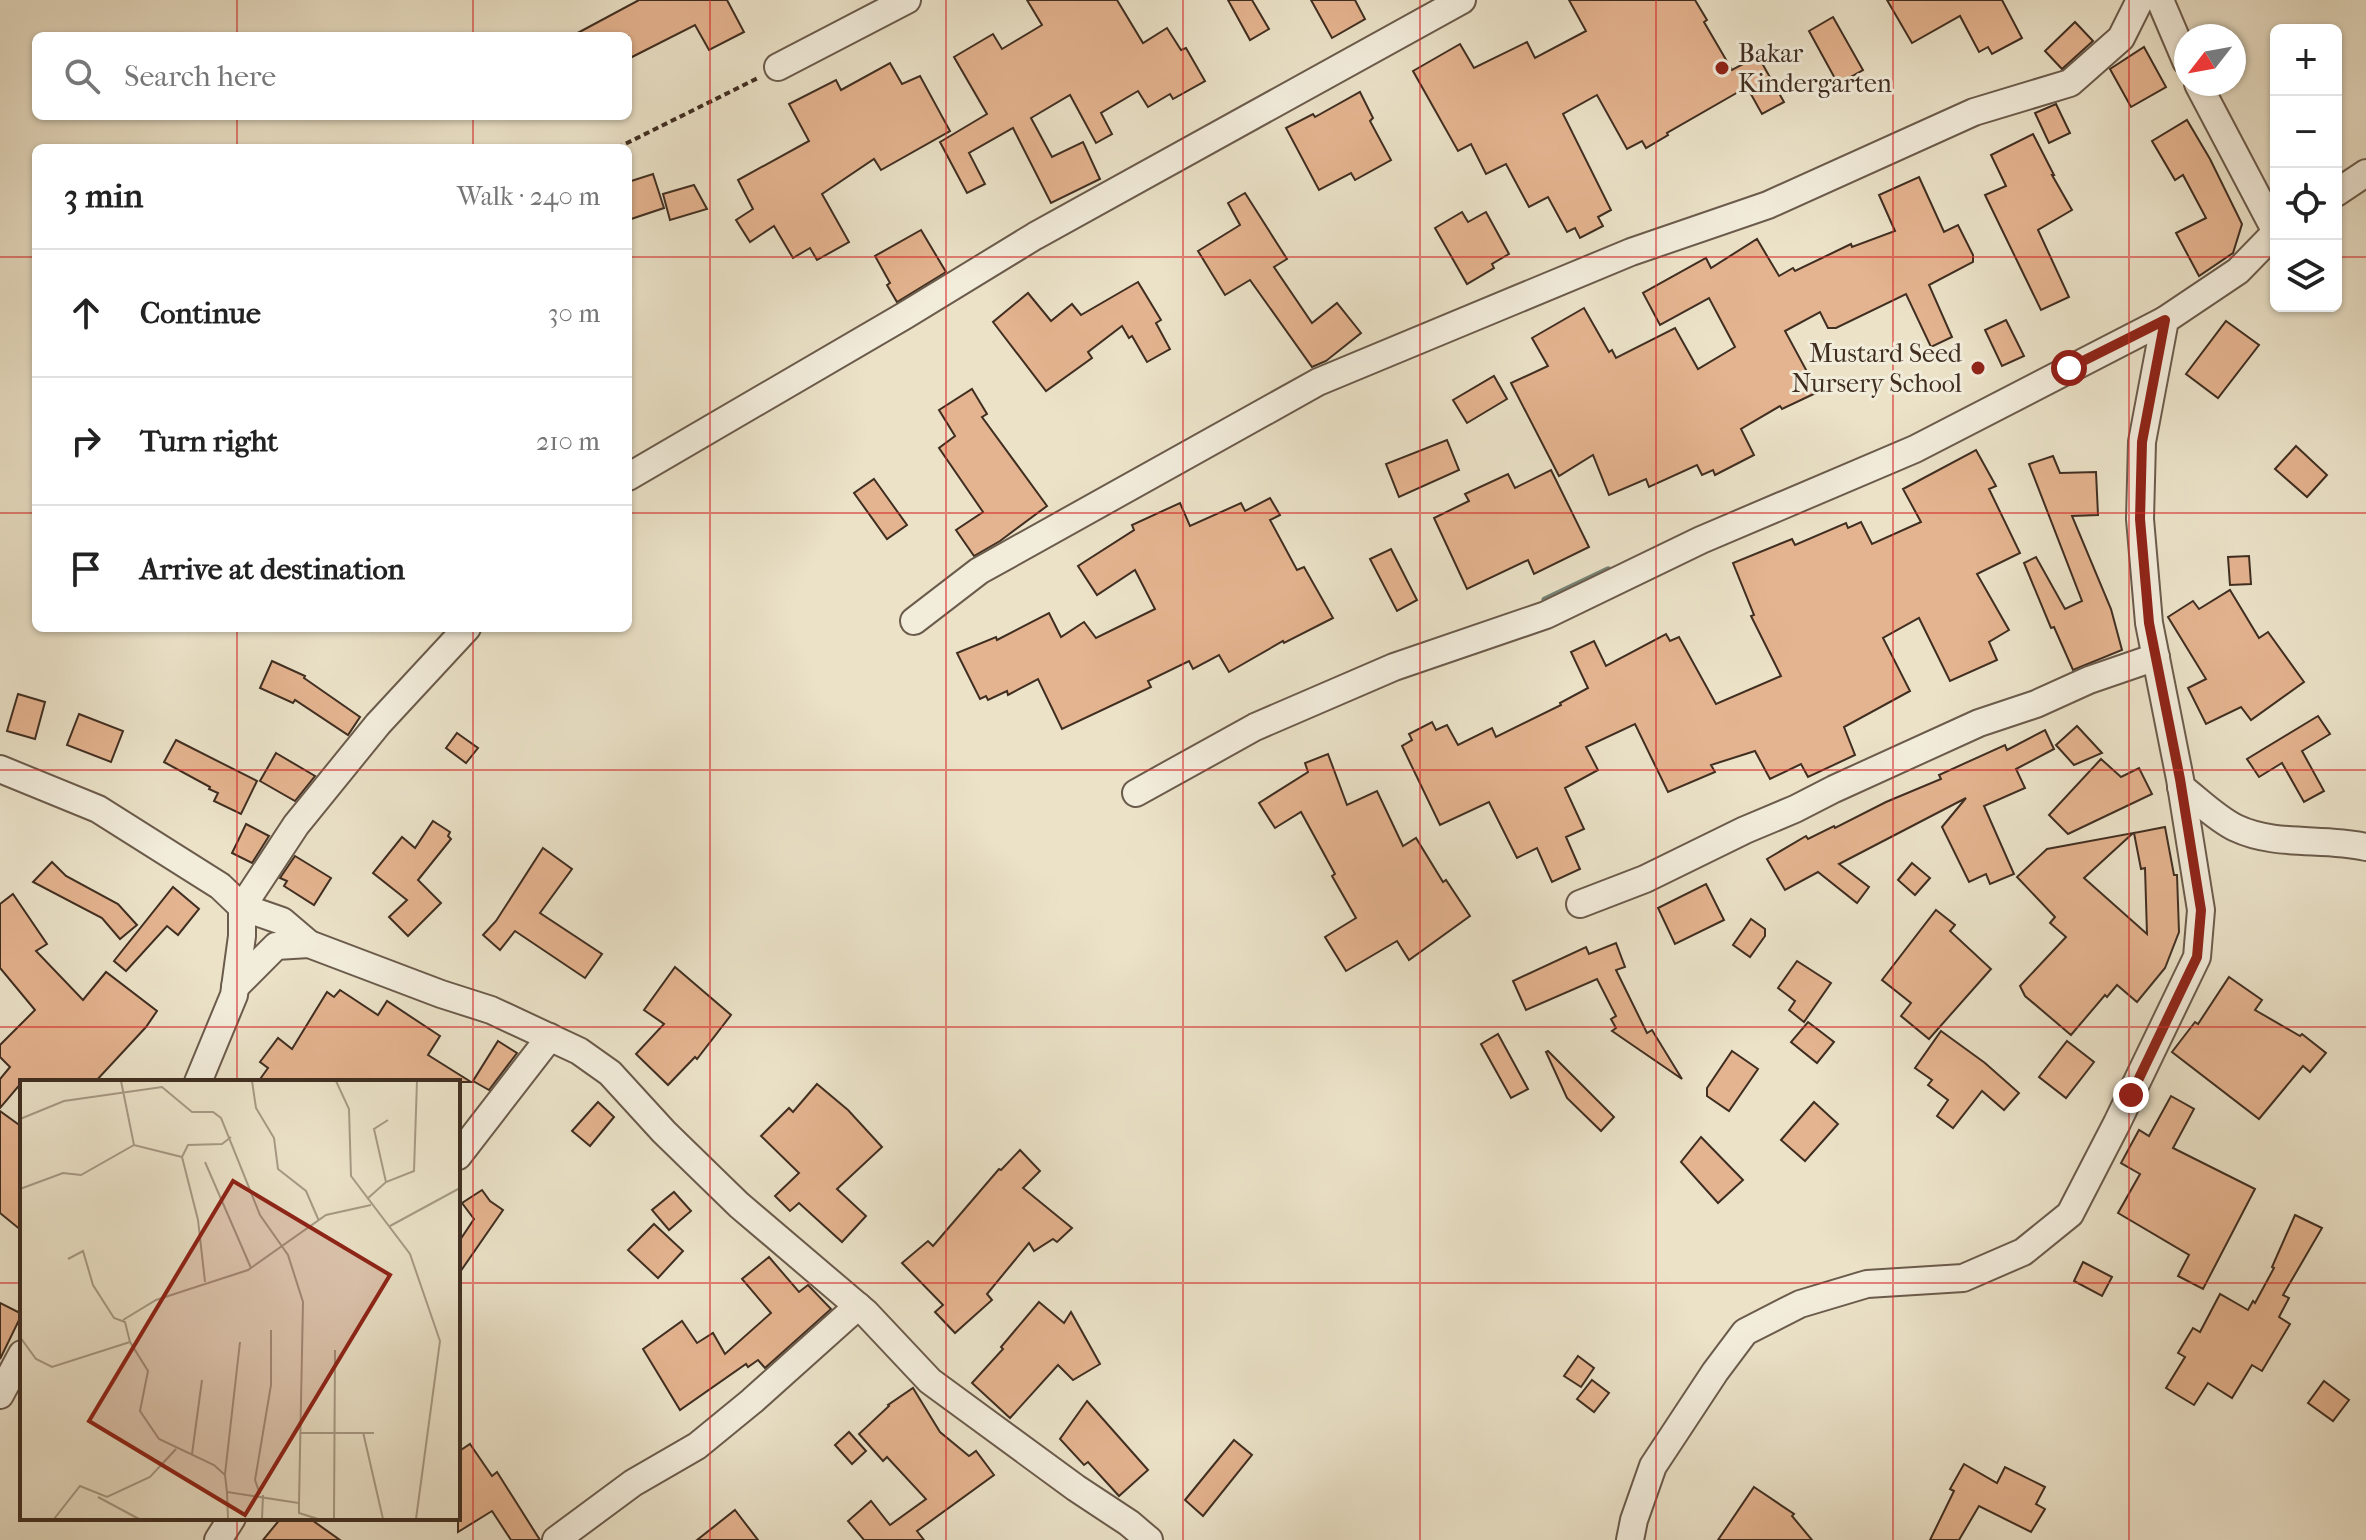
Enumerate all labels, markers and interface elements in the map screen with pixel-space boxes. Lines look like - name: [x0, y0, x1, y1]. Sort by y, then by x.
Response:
- north arrow: [2174, 24, 2246, 96]
- map controls: [2270, 24, 2342, 312]
- button: +: [2270, 24, 2342, 96]
- search box: [32, 32, 632, 120]
- place label: Bakar Kindergarten: [1738, 38, 1892, 99]
- icon: search: [60, 54, 104, 98]
- text: Search here: [124, 59, 276, 94]
- marker: Bakar Kindergarten: [1713, 59, 1731, 77]
- button: −: [2270, 96, 2342, 168]
- button: locate: [2270, 168, 2342, 240]
- text: 3 min: [64, 176, 143, 216]
- text: Walk · 240 m: [457, 181, 600, 212]
- button: layers: [2270, 240, 2342, 312]
- icon: ahead: [64, 291, 108, 335]
- text: Continue: [140, 296, 261, 331]
- text: 30 m: [548, 298, 600, 329]
- place label: Mustard Seed Nursery School: [1791, 338, 1963, 399]
- route start: [2051, 350, 2087, 386]
- marker: Mustard Seed Nursery School: [1969, 359, 1987, 377]
- icon: right: [64, 419, 108, 463]
- text: Turn right: [140, 424, 278, 459]
- text: 210 m: [536, 426, 600, 457]
- icon: arrive: [64, 547, 108, 591]
- text: Arrive at destination: [140, 552, 405, 587]
- route end: [2113, 1077, 2149, 1113]
- inset map: [20, 1080, 460, 1520]

